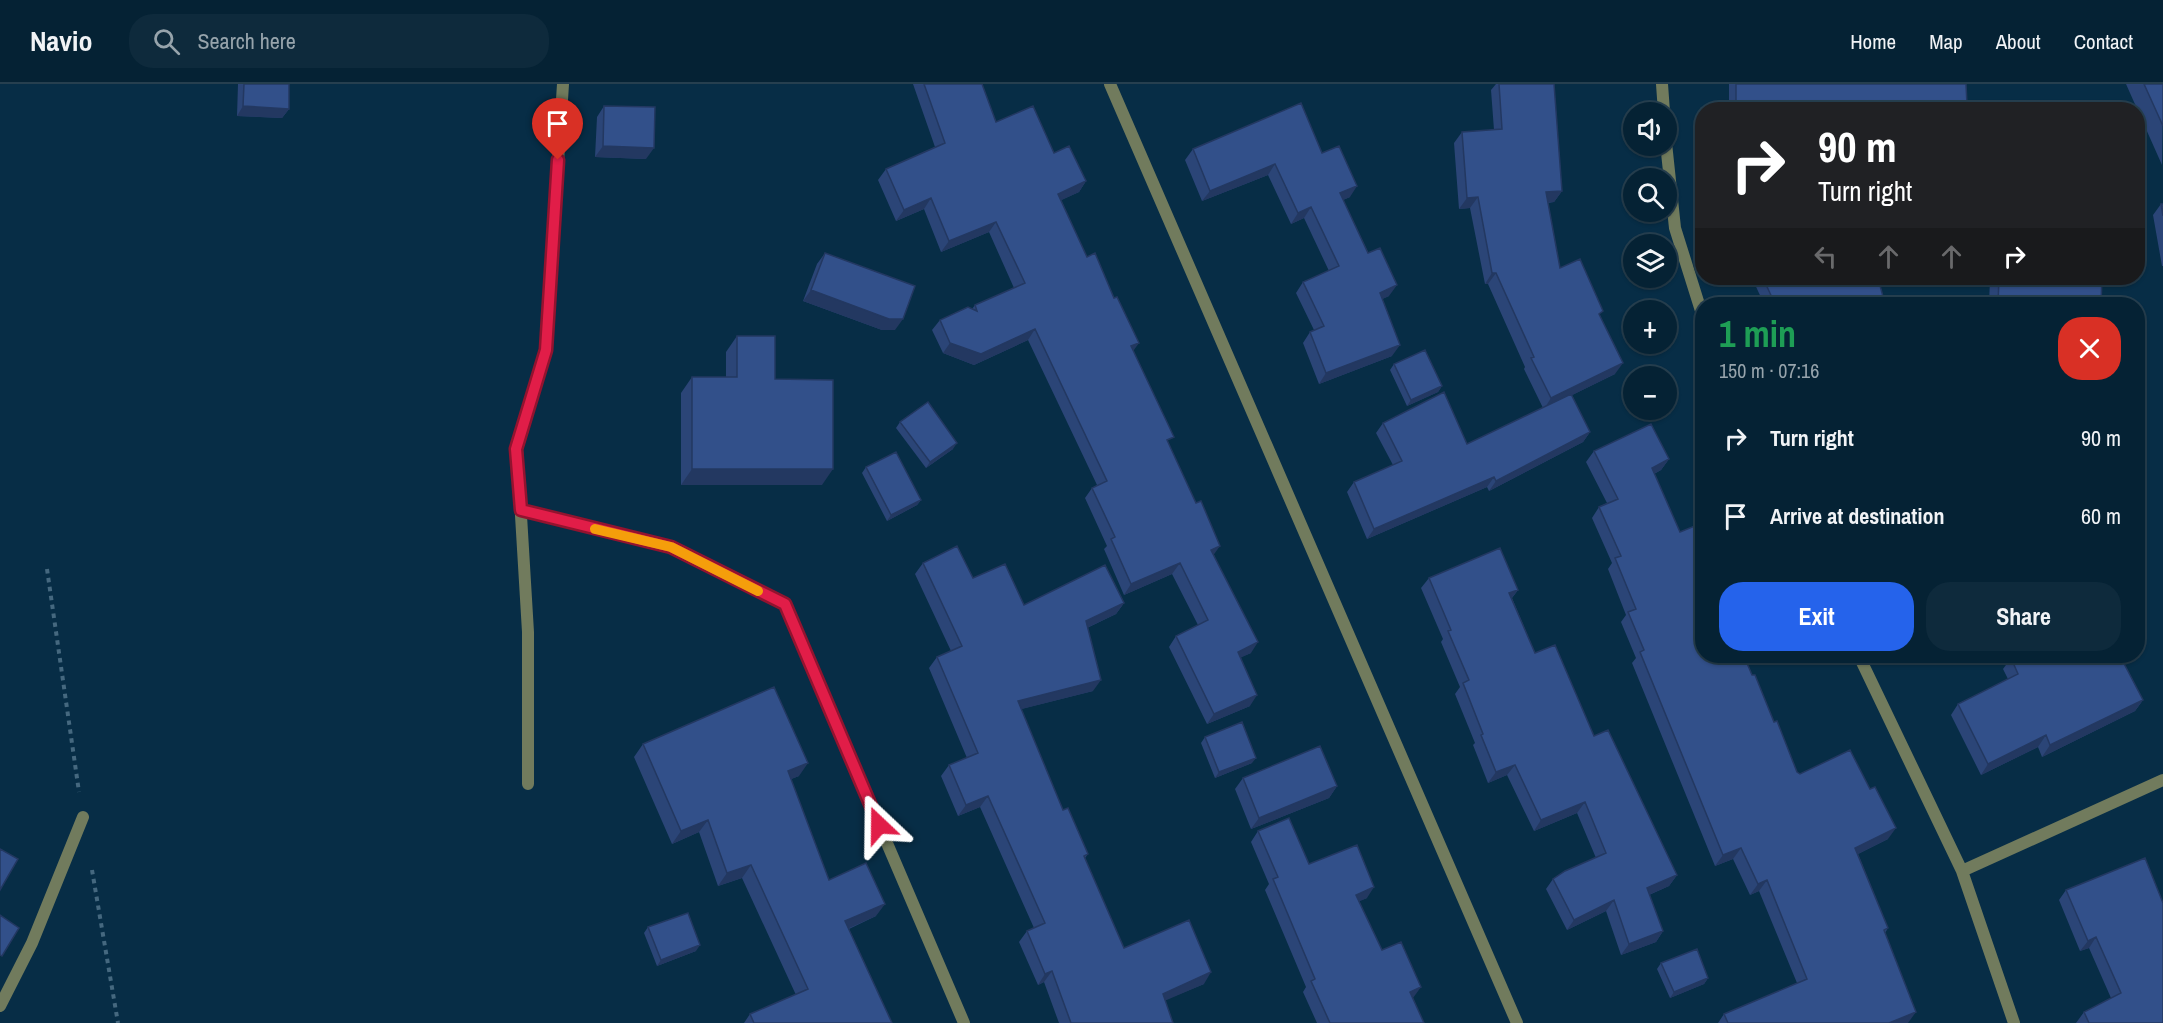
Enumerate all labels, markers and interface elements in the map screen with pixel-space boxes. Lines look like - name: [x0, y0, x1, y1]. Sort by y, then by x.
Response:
- search box: [129, 14, 549, 68]
- text: Navio: [30, 22, 93, 60]
- icon: search: [150, 25, 183, 58]
- text: Search here: [198, 26, 296, 56]
- text: Home: [1850, 27, 1896, 56]
- text: Map: [1929, 27, 1963, 56]
- text: About: [1996, 27, 2041, 56]
- text: Contact: [2074, 27, 2133, 56]
- pin: [532, 98, 583, 160]
- map controls: [1623, 102, 1677, 420]
- button: sound: [1623, 102, 1677, 156]
- icon: arrive: [541, 107, 574, 140]
- text: 90 m: [1818, 119, 1897, 175]
- icon: right: [1719, 126, 1797, 204]
- button: search: [1623, 168, 1677, 222]
- text: Turn right: [1818, 173, 1912, 209]
- button: layers: [1623, 234, 1677, 288]
- icon: left: [1809, 240, 1842, 273]
- icon: ahead: [1872, 240, 1905, 273]
- icon: ahead: [1935, 240, 1968, 273]
- icon: right: [1998, 240, 2031, 273]
- button: +: [1623, 300, 1677, 354]
- text: 1 min: [1719, 310, 1796, 358]
- button: close: [2058, 317, 2121, 380]
- text: 150 m · 07:16: [1719, 357, 1819, 384]
- button: −: [1623, 366, 1677, 420]
- icon: right: [1719, 422, 1752, 455]
- text: Turn right: [1770, 423, 1854, 453]
- text: 90 m: [2081, 423, 2121, 453]
- icon: arrive: [1719, 500, 1752, 533]
- text: Arrive at destination: [1770, 501, 1944, 531]
- text: 60 m: [2081, 501, 2121, 531]
- button: Exit: [1719, 582, 1914, 651]
- button: Share: [1926, 582, 2121, 651]
- position arrow: [847, 793, 911, 857]

